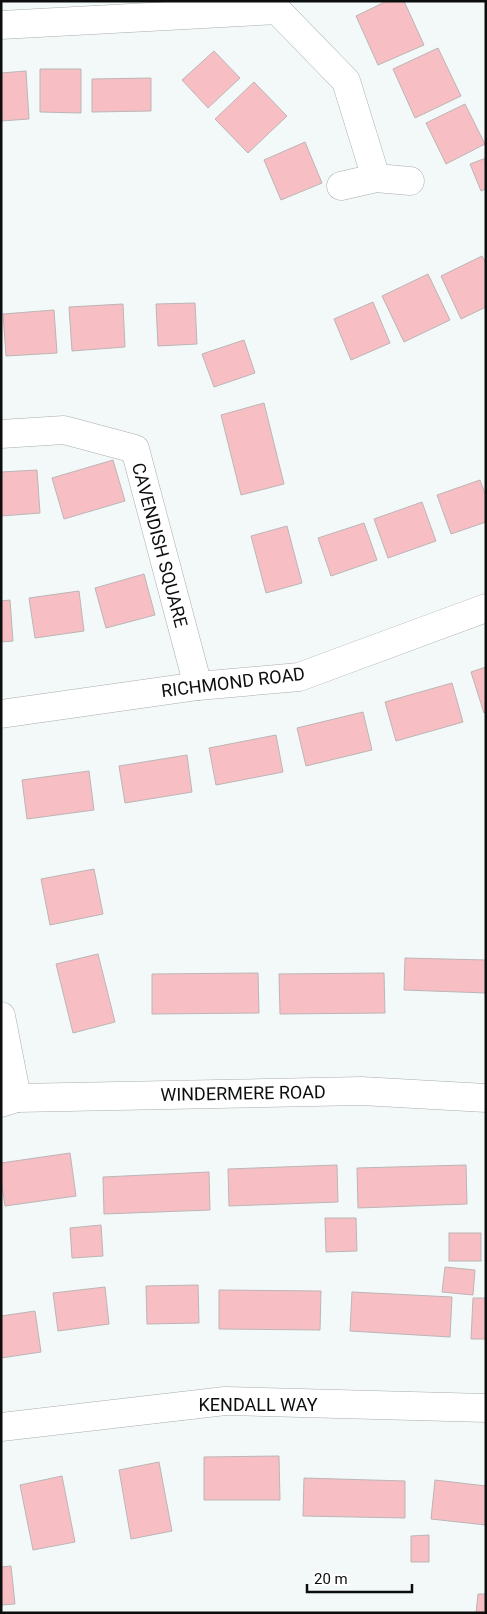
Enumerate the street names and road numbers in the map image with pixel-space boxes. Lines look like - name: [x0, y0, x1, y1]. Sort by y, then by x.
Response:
- street label: CAVENDISH SQUARE: [128, 460, 192, 630]
- street label: RICHMOND ROAD: [160, 663, 306, 701]
- street label: WINDERMERE ROAD: [160, 1081, 326, 1105]
- street label: KENDALL WAY: [199, 1394, 318, 1415]

